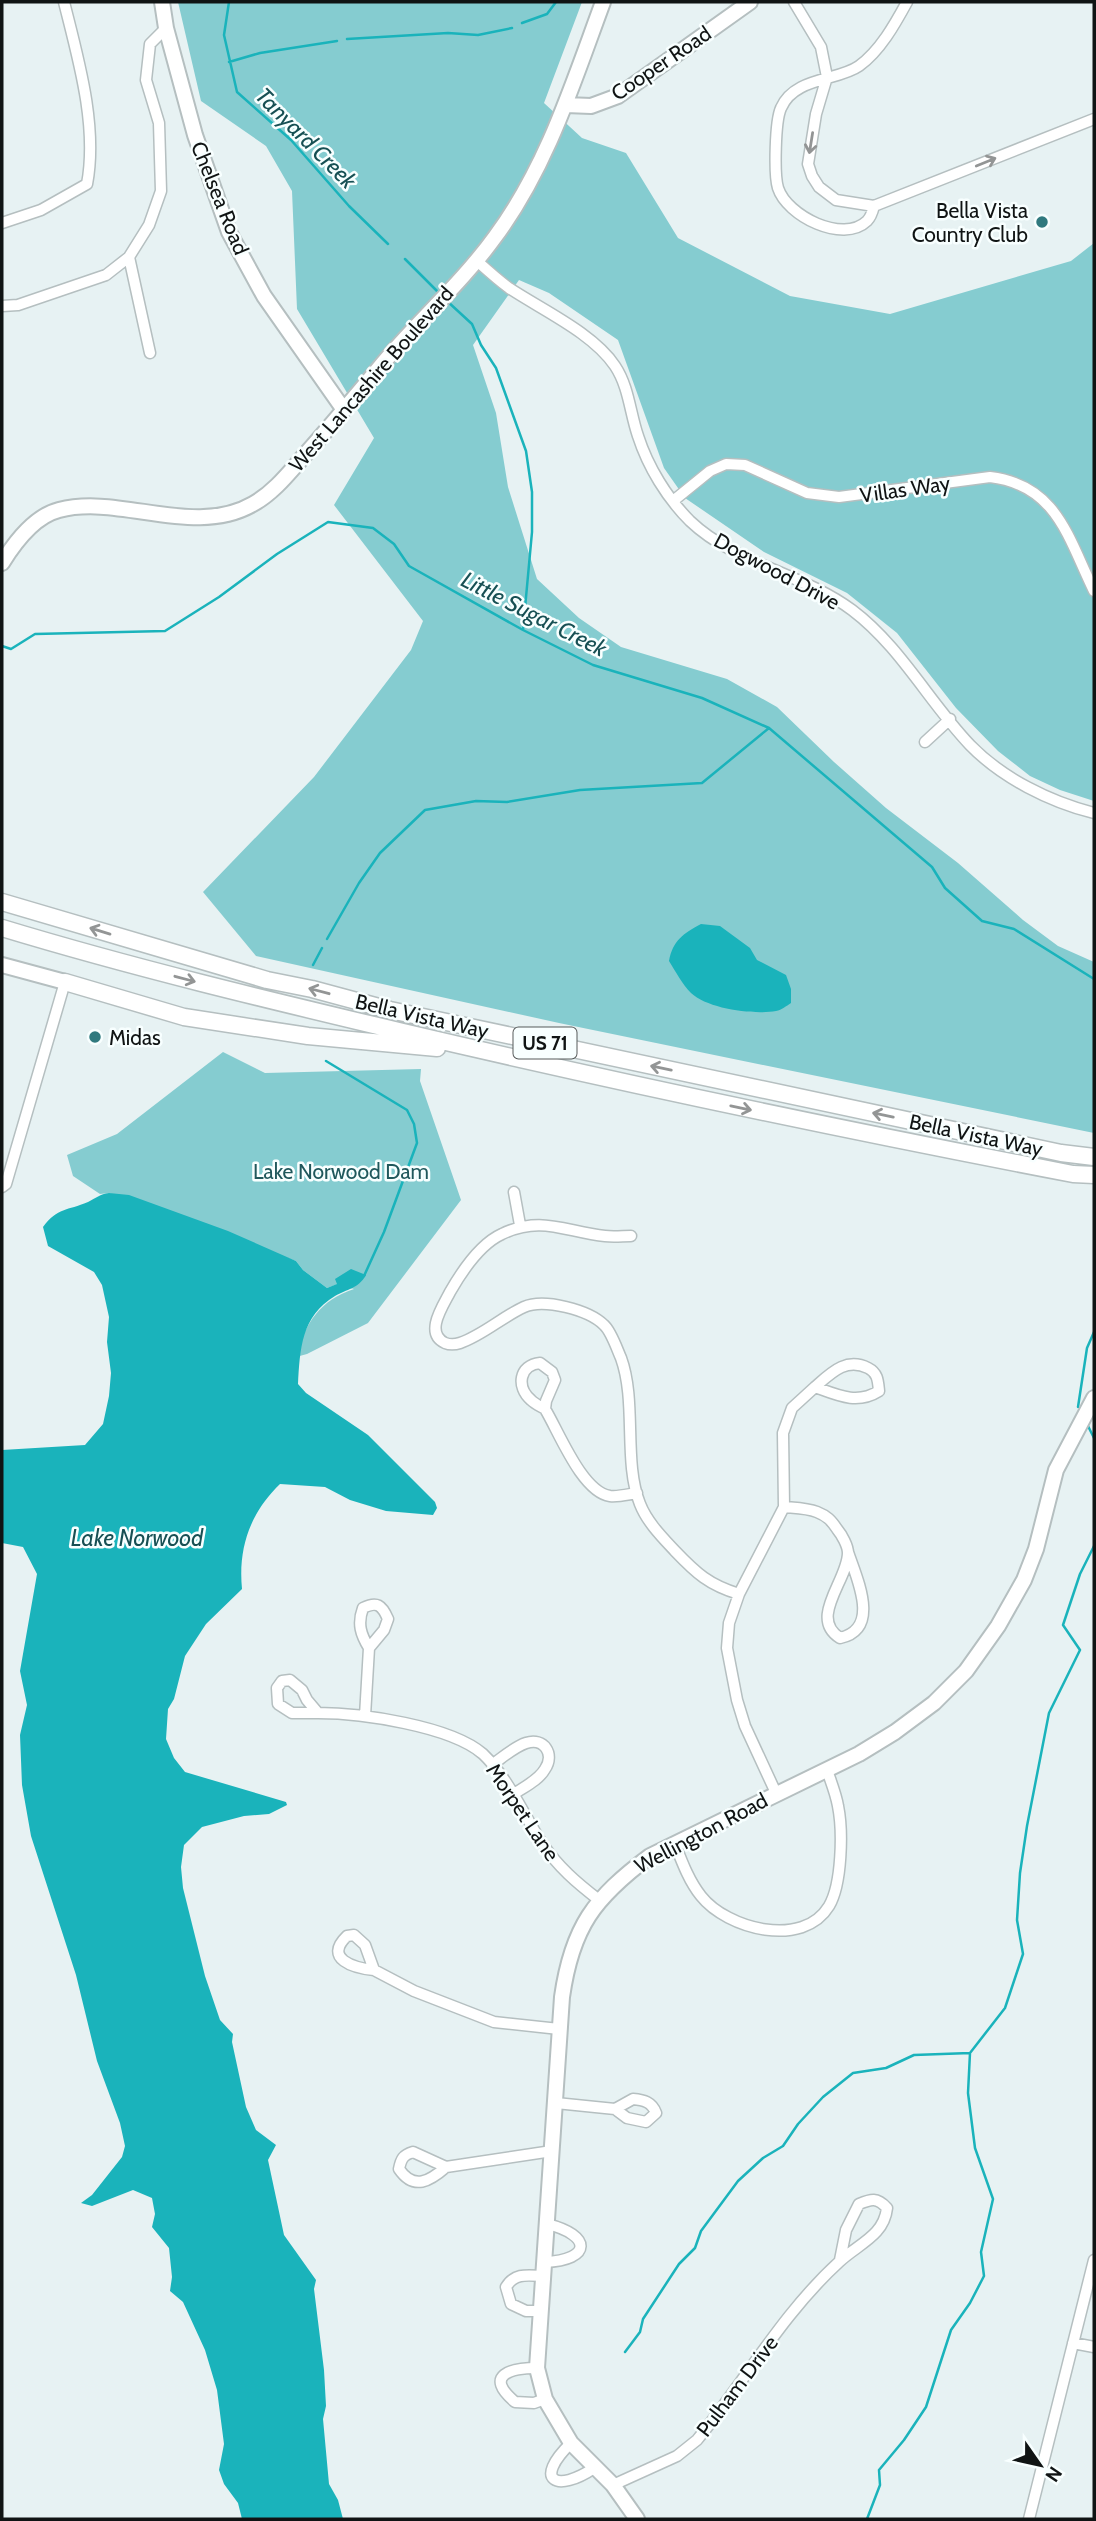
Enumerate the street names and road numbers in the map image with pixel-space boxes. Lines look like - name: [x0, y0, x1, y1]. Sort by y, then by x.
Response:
- street label: Cooper Road: [606, 20, 716, 106]
- street label: Chelsea Road: [186, 138, 254, 258]
- street label: West Lancashire Boulevard: [284, 281, 458, 477]
- street label: Villas Way: [858, 470, 952, 508]
- street label: Dogwood Drive: [710, 527, 844, 615]
- street label: Bella Vista Way: [353, 989, 491, 1044]
- road number: US 71: [514, 1028, 576, 1058]
- street label: Bella Vista Way: [907, 1109, 1046, 1161]
- street label: Morpet Lane: [481, 1758, 565, 1866]
- street label: Wellington Road: [630, 1787, 772, 1879]
- street label: Pulham Drive: [691, 2331, 783, 2441]

